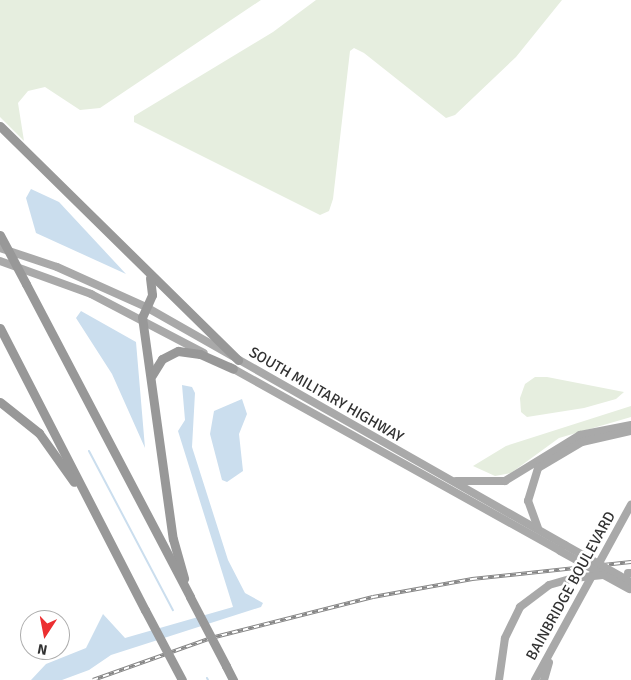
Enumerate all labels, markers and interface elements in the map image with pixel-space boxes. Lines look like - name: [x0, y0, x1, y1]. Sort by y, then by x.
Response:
- street label: SOUTH MILITARY HIGHWAY: [246, 343, 406, 447]
- street label: BAINBRIDGE BOULEVARD: [523, 508, 619, 664]
- north arrow: [20, 610, 70, 660]
- text: N: [36, 640, 49, 659]

